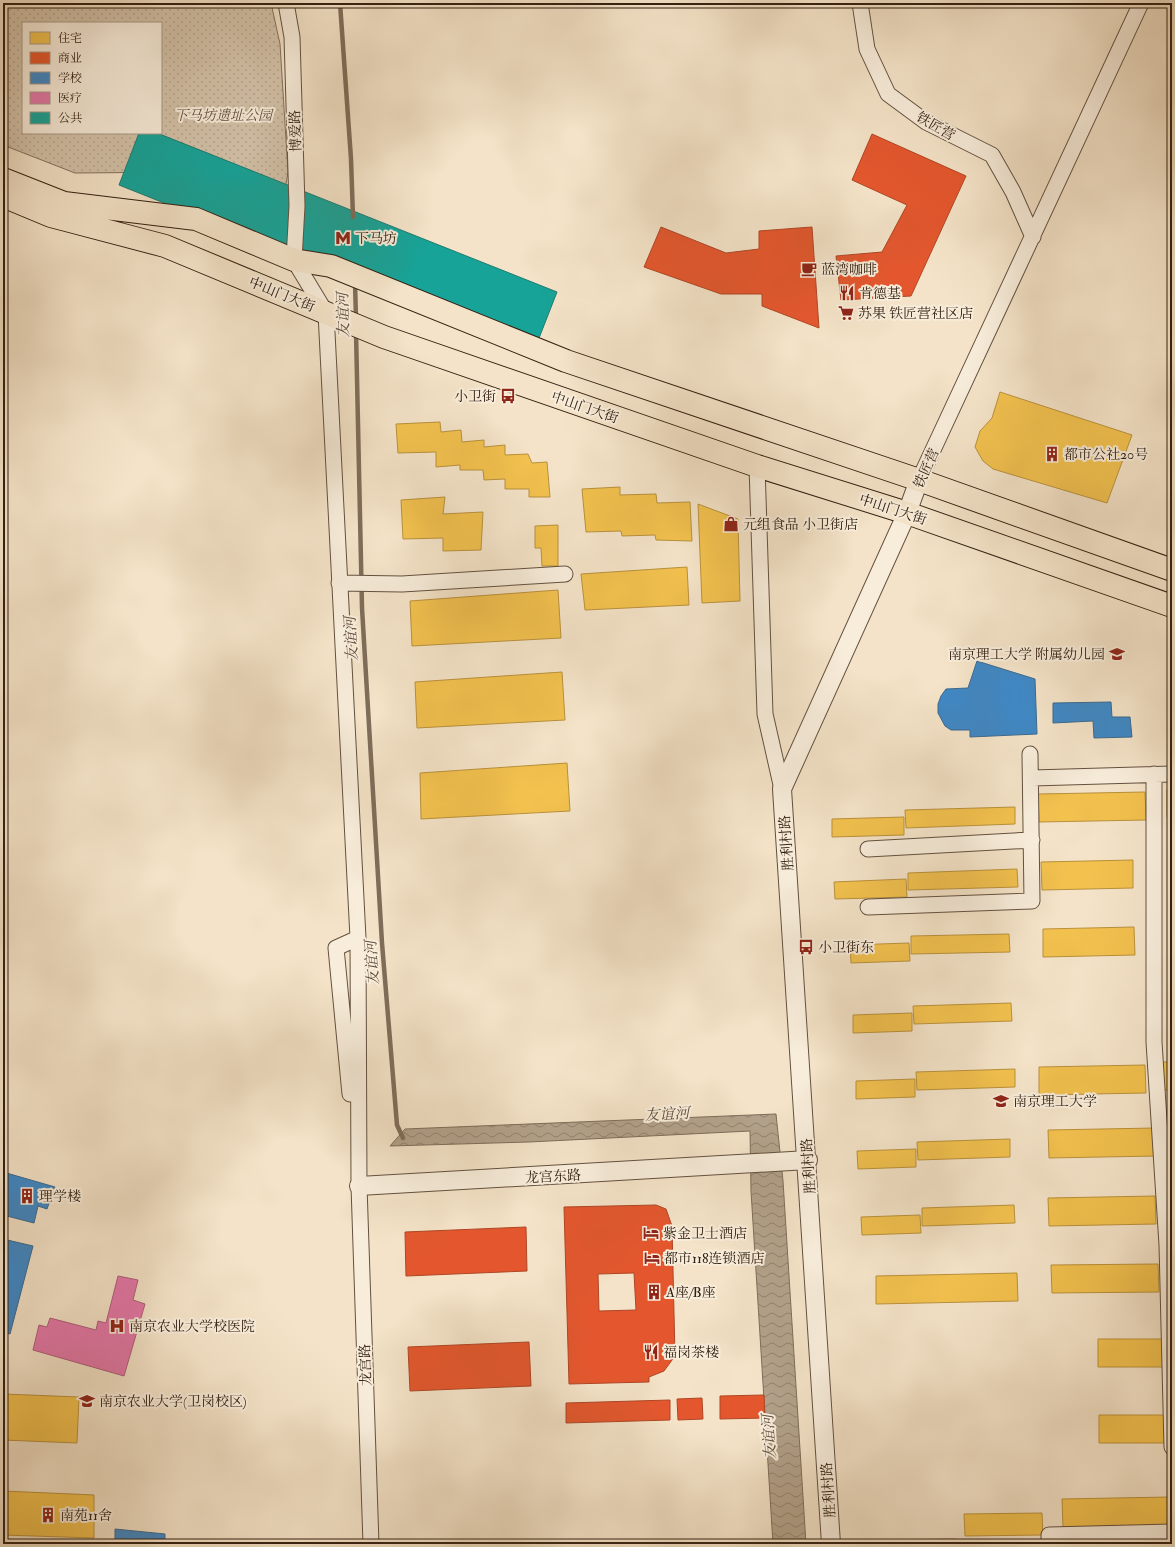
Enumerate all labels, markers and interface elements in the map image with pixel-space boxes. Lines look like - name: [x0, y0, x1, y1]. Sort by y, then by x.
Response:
- legend: [22, 22, 162, 134]
- text: 住宅: [58, 31, 82, 46]
- text: 商业: [58, 51, 82, 66]
- text: 学校: [58, 71, 82, 86]
- text: 医疗: [58, 91, 82, 106]
- park label: 下马坊遗址公园: [174, 107, 274, 124]
- street label: 铁匠营: [913, 109, 958, 144]
- street label: 博爱路: [286, 110, 305, 152]
- text: 公共: [58, 111, 82, 126]
- metro station icon: 下马坊: [334, 229, 352, 247]
- place label: 下马坊: [355, 230, 397, 247]
- cafe icon: 蓝湾咖啡: [800, 260, 818, 278]
- place label: 蓝湾咖啡: [821, 261, 877, 278]
- street label: 中山门大街: [246, 273, 317, 315]
- restaurant icon: 肯德基: [838, 284, 856, 302]
- place label: 肯德基: [859, 285, 901, 302]
- water label: 友谊河: [334, 289, 353, 338]
- supermarket icon: 苏果 铁匠营社区店: [837, 304, 855, 322]
- place label: 苏果 铁匠营社区店: [858, 305, 973, 322]
- bus stop icon: 小卫街: [499, 387, 517, 405]
- place label: 小卫街: [454, 388, 496, 405]
- street label: 中山门大街: [549, 388, 621, 427]
- building icon: 都市公社20号: [1043, 445, 1061, 463]
- street label: 铁匠营: [910, 446, 943, 491]
- place label: 都市公社20号: [1064, 446, 1148, 463]
- street label: 中山门大街: [857, 491, 929, 528]
- shop icon: 元组食品 小卫街店: [722, 515, 740, 533]
- place label: 元组食品 小卫街店: [743, 516, 858, 533]
- water label: 友谊河: [341, 613, 362, 662]
- school or university icon: 南京理工大学 附属幼儿园: [1108, 645, 1126, 663]
- place label: 南京理工大学 附属幼儿园: [948, 646, 1105, 663]
- street label: 胜利村路: [776, 814, 797, 871]
- water label: 友谊河: [361, 937, 384, 986]
- bus stop icon: 小卫街东: [797, 938, 815, 956]
- place label: 小卫街东: [818, 939, 874, 956]
- school or university icon: 南京理工大学: [992, 1092, 1010, 1110]
- place label: 南京理工大学: [1013, 1093, 1097, 1110]
- water label: 友谊河: [644, 1104, 693, 1125]
- street label: 胜利村路: [798, 1137, 819, 1194]
- street label: 龙宫东路: [525, 1167, 581, 1186]
- building icon: 理学楼: [18, 1187, 36, 1205]
- place label: 理学楼: [39, 1188, 81, 1205]
- hotel icon: 紫金卫士酒店: [642, 1224, 660, 1242]
- place label: 紫金卫士酒店: [663, 1225, 747, 1242]
- hotel icon: 都市118连锁酒店: [643, 1249, 661, 1267]
- place label: 都市118连锁酒店: [664, 1250, 765, 1267]
- building icon: A座/B座: [645, 1283, 663, 1301]
- place label: A座/B座: [665, 1284, 716, 1301]
- hospital icon: 南京农业大学校医院: [108, 1317, 126, 1335]
- place label: 南京农业大学校医院: [129, 1318, 255, 1335]
- restaurant icon: 福岗茶楼: [642, 1343, 660, 1361]
- street label: 龙宫路: [356, 1344, 375, 1386]
- place label: 福岗茶楼: [663, 1344, 719, 1361]
- school or university icon: 南京农业大学(卫岗校区): [78, 1392, 96, 1410]
- place label: 南京农业大学(卫岗校区): [99, 1393, 247, 1410]
- water label: 友谊河: [758, 1411, 781, 1460]
- street label: 胜利村路: [818, 1461, 839, 1518]
- building icon: 南苑11舍: [39, 1506, 57, 1524]
- place label: 南苑11舍: [60, 1507, 112, 1524]

